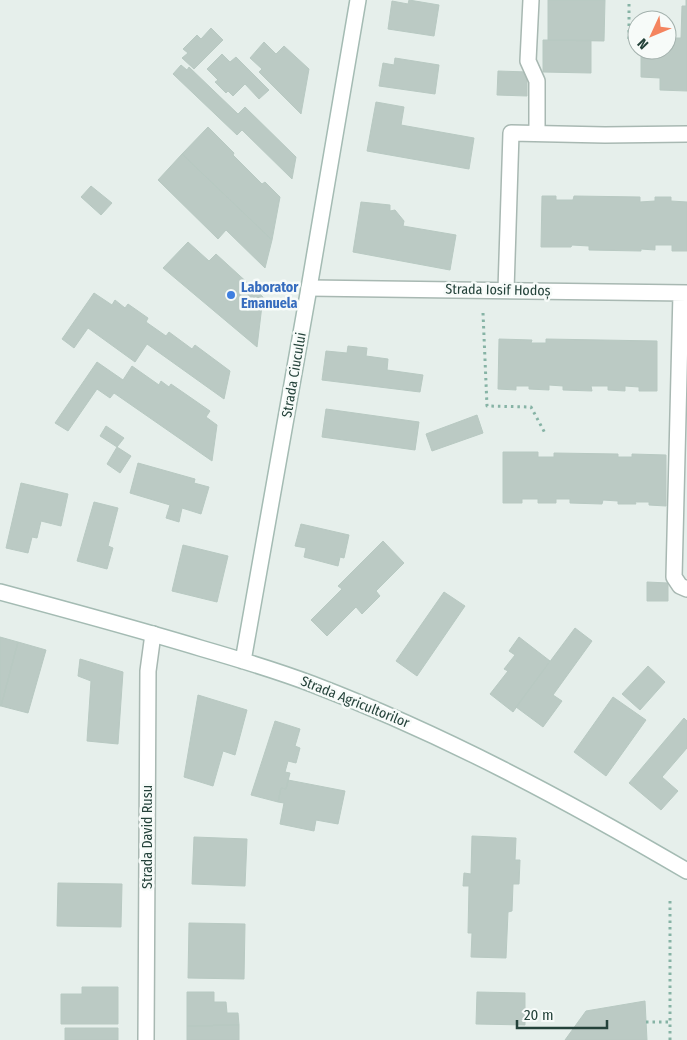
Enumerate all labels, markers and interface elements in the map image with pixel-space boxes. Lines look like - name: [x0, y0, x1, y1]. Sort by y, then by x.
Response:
- north arrow: [627, 10, 677, 60]
- text: N: [634, 35, 652, 53]
- place label: Laborator Emanuela: [241, 279, 299, 312]
- street label: Strada Iosif Hodoș: [445, 281, 551, 300]
- marker: Laborator Emanuela: [225, 289, 237, 301]
- street label: Strada Ciucului: [278, 331, 310, 419]
- street label: Strada Agricultorilor: [298, 672, 412, 732]
- street label: Strada David Rusu: [139, 785, 156, 889]
- scale bar: [517, 998, 607, 1030]
- text: 20 m: [524, 1006, 554, 1024]

